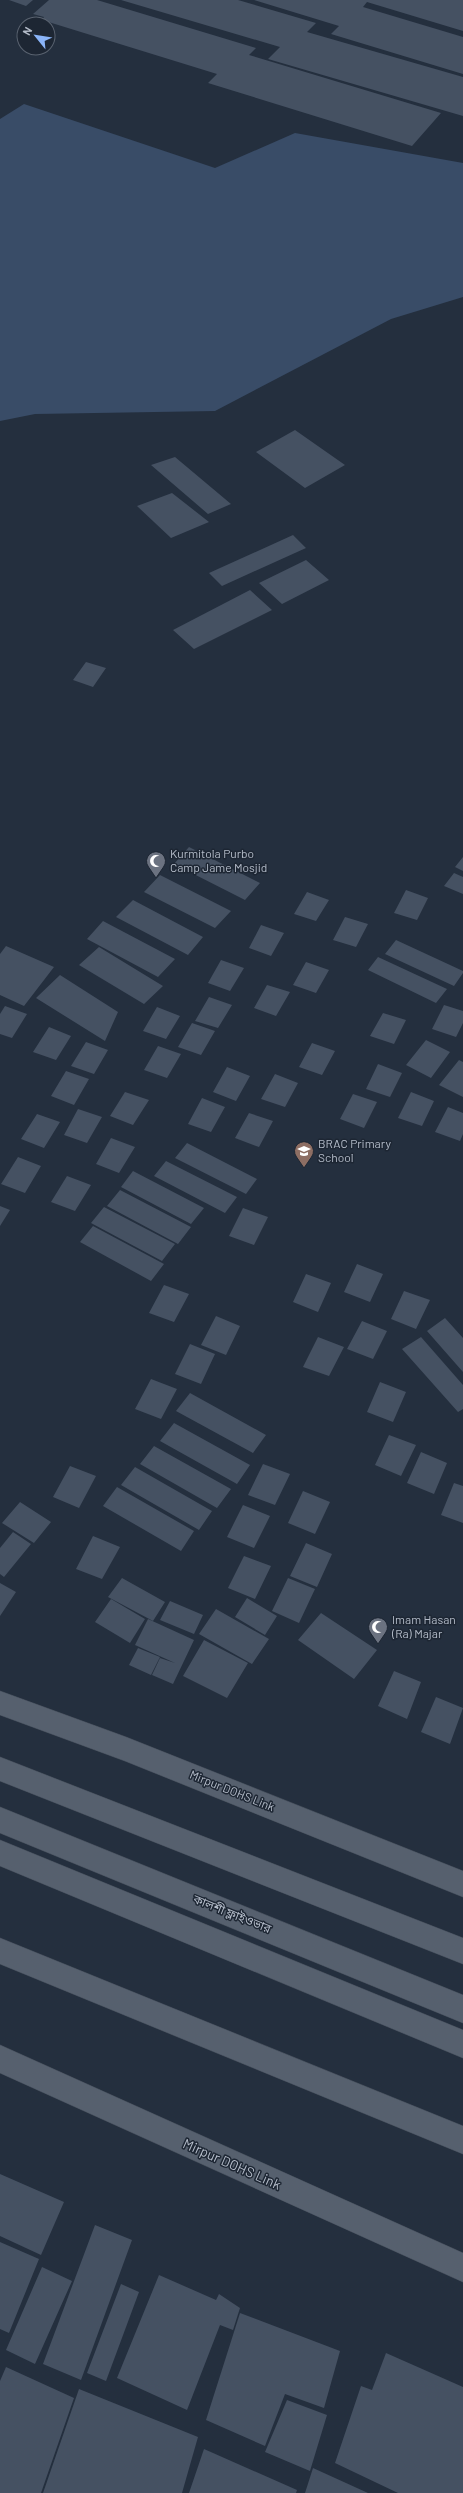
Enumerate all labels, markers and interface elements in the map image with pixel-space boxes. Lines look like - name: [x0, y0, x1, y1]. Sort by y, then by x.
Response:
- north arrow: [16, 16, 56, 56]
- text: N: [19, 24, 34, 37]
- place label: Kurmitola Purbo Camp Jame Mosjid: [170, 846, 267, 874]
- mosque icon: Kurmitola Purbo Camp Jame Mosjid: [145, 850, 167, 878]
- place label: BRAC Primary School: [318, 1136, 391, 1164]
- school or university icon: BRAC Primary School: [293, 1140, 315, 1168]
- place label: Imam Hasan (Ra) Majar: [391, 1612, 456, 1640]
- mosque icon: Imam Hasan (Ra) Majar: [367, 1616, 389, 1644]
- street label: Mirpur DOHS Link: [188, 1767, 277, 1813]
- street label: কালশী ফ্লাইওভার: [190, 1891, 274, 1936]
- street label: Mirpur DOHS Link: [181, 2134, 284, 2193]

